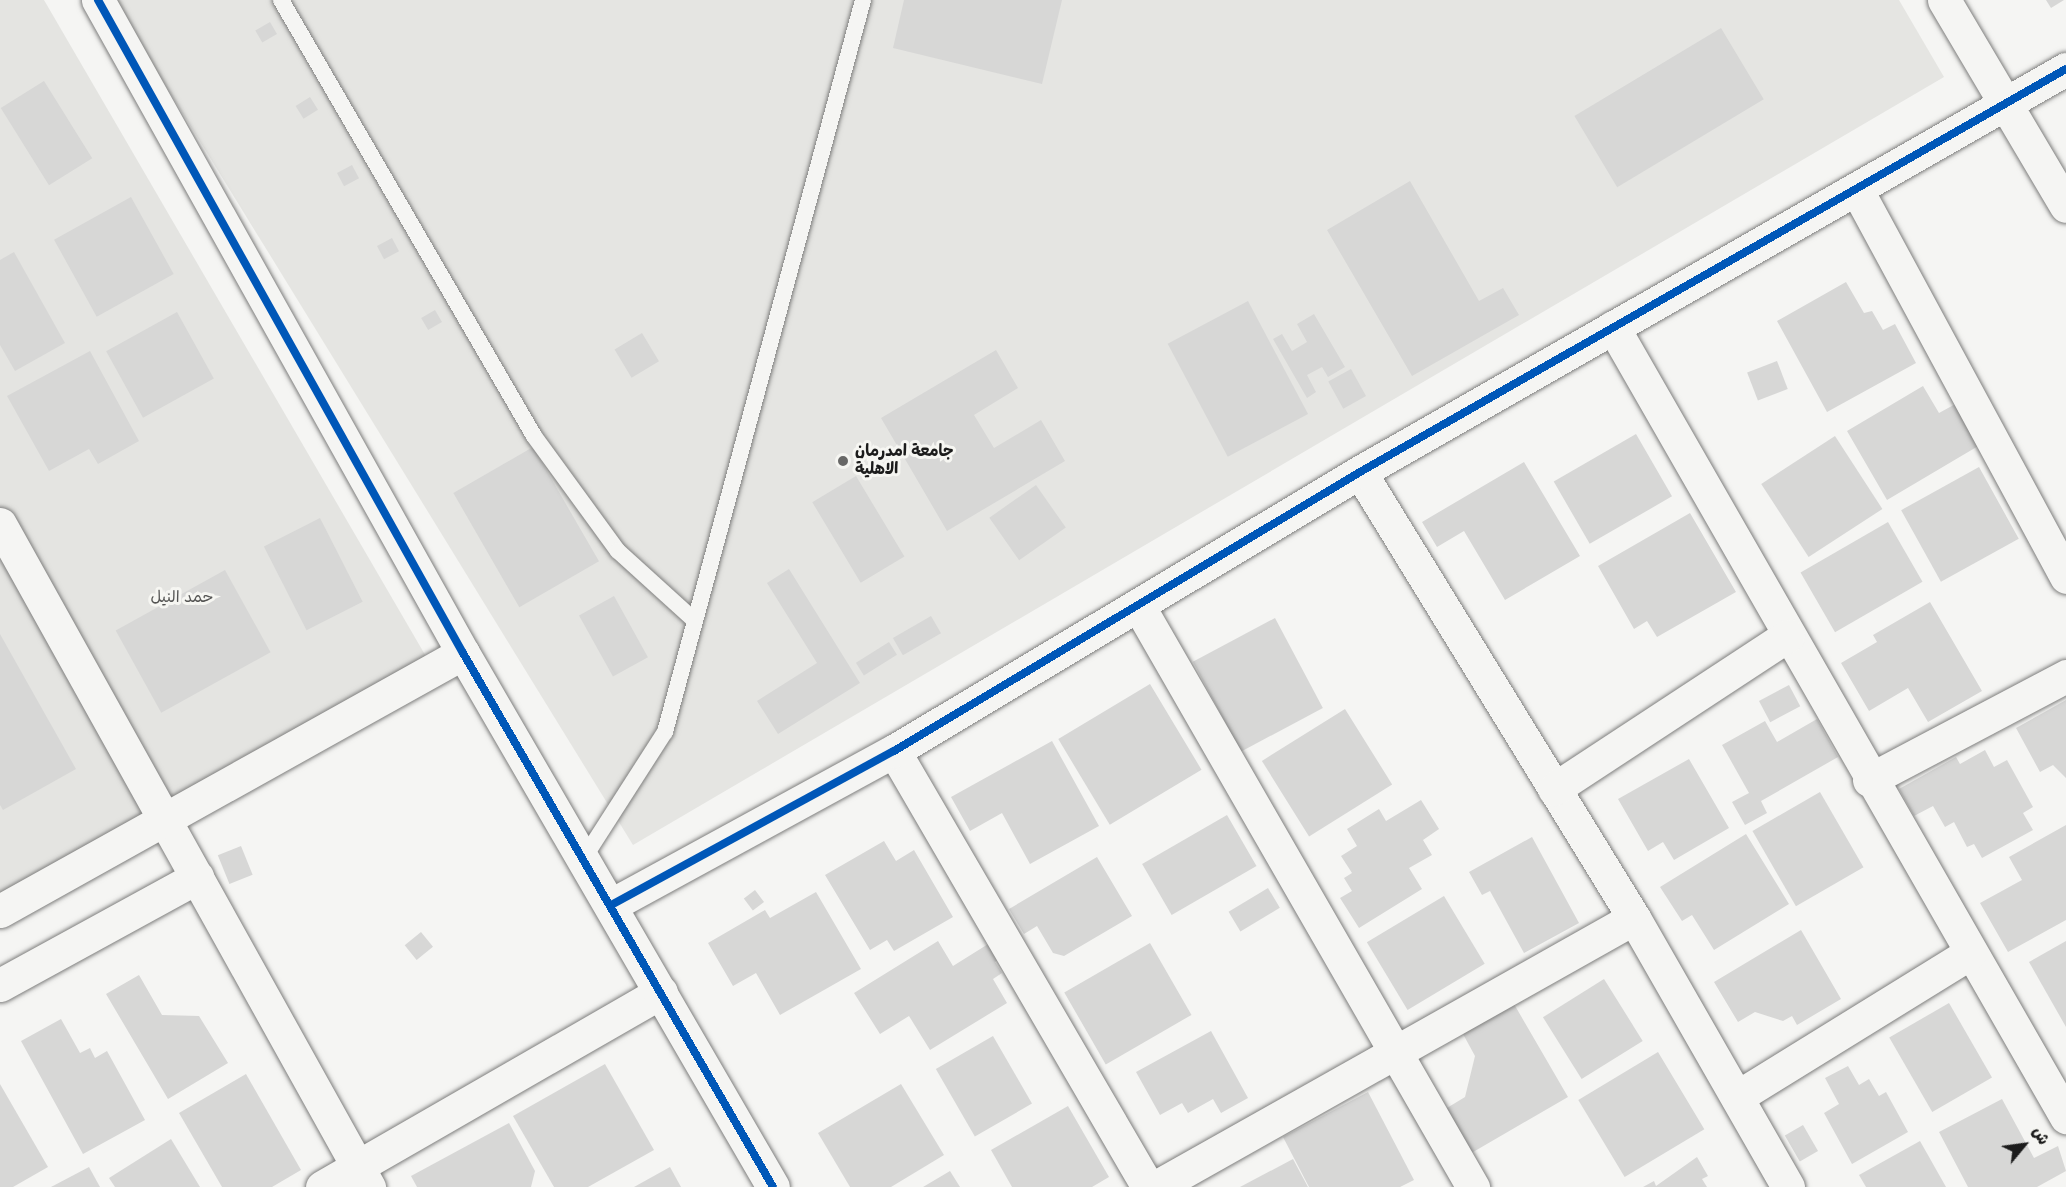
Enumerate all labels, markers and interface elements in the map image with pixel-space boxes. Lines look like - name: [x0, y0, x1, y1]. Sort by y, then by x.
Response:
- place label: جامعة امدرمان الاهلية: [855, 442, 953, 480]
- marker: جامعة امدرمان الاهلية: [836, 454, 850, 468]
- park label: حمد النيل: [150, 588, 214, 608]
- north arrow: [1994, 1115, 2054, 1175]
- text: ش: [2028, 1124, 2053, 1148]

